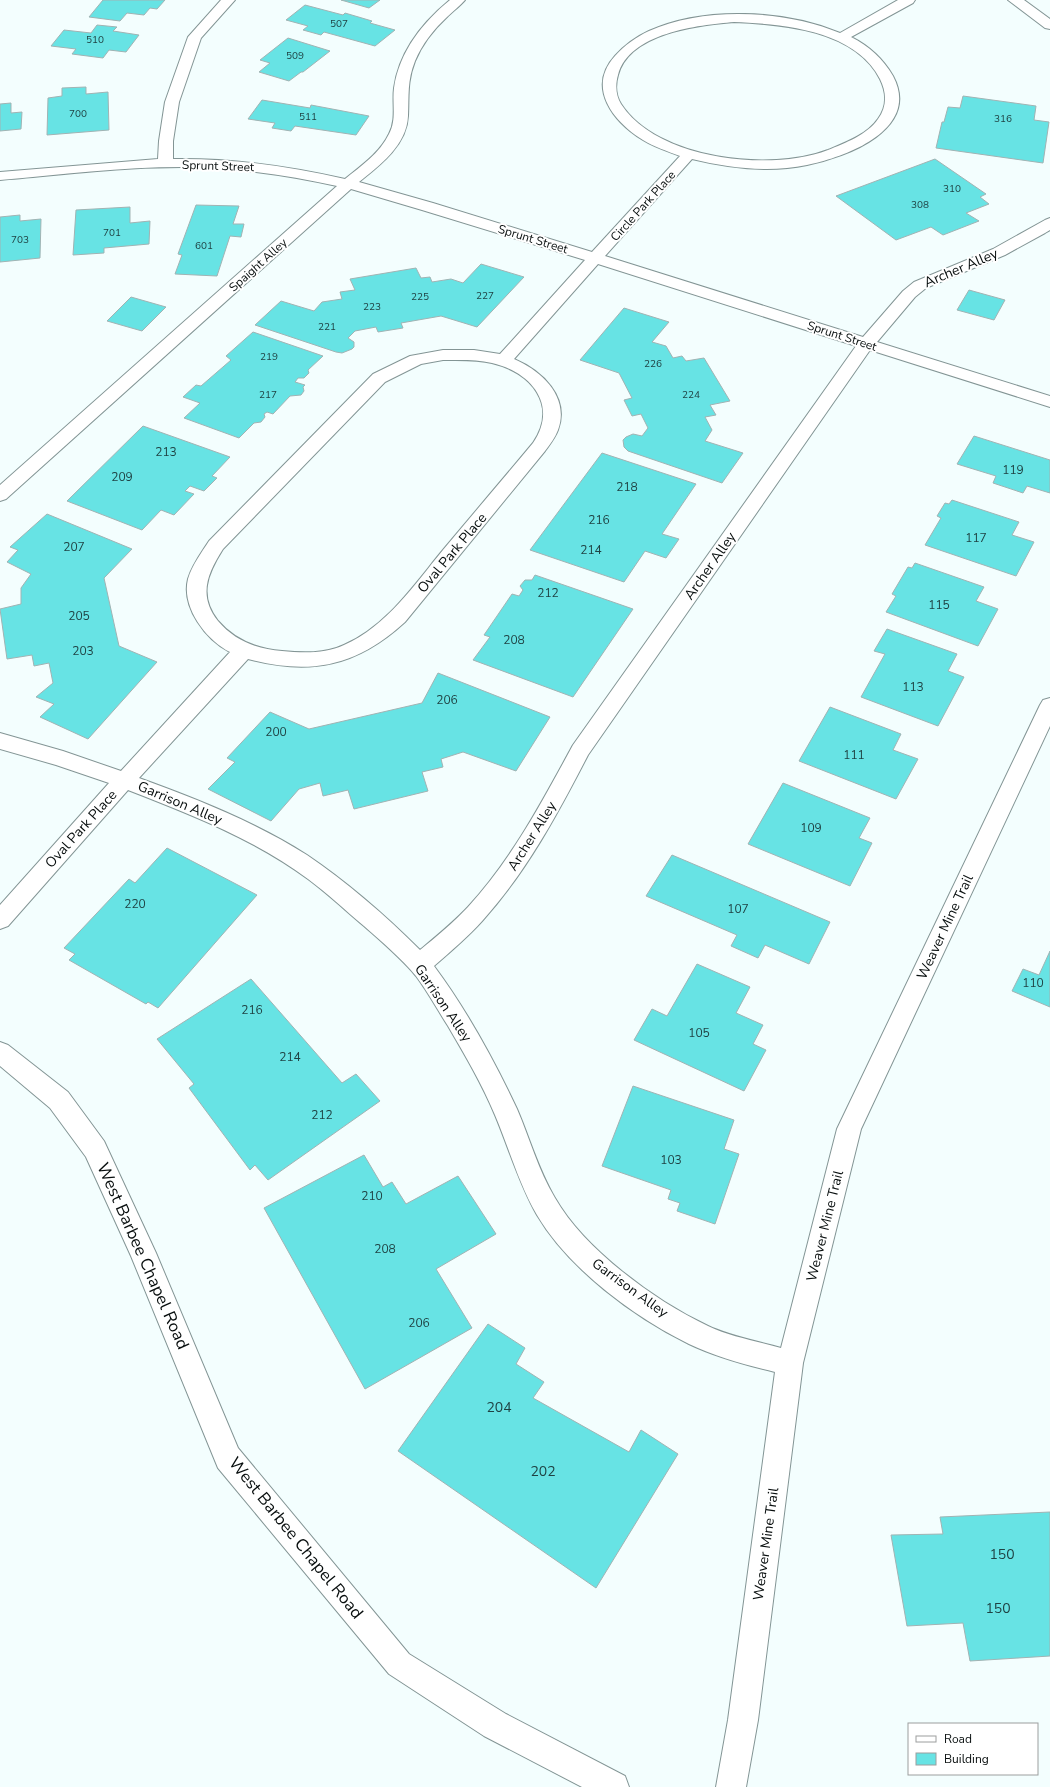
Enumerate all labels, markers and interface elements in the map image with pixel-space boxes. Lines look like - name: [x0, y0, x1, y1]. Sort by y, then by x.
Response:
- house number: 507: [330, 17, 348, 31]
- house number: 510: [86, 33, 104, 47]
- house number: 509: [286, 49, 304, 63]
- house number: 700: [69, 107, 87, 121]
- house number: 511: [299, 110, 317, 124]
- house number: 316: [994, 112, 1012, 126]
- street label: Sprunt Street: [182, 157, 255, 175]
- street label: Circle Park Place: [607, 167, 679, 245]
- house number: 310: [943, 182, 961, 196]
- house number: 308: [911, 198, 929, 212]
- street label: Sprunt Street: [496, 221, 571, 257]
- house number: 701: [103, 226, 121, 240]
- house number: 703: [11, 233, 29, 247]
- street label: Spaight Alley: [226, 234, 291, 295]
- house number: 601: [195, 239, 213, 253]
- street label: Archer Alley: [921, 244, 1002, 292]
- house number: 227: [476, 289, 494, 303]
- house number: 225: [411, 290, 429, 304]
- house number: 223: [363, 300, 381, 314]
- street label: Sprunt Street: [805, 317, 880, 355]
- house number: 221: [318, 320, 336, 334]
- house number: 219: [260, 350, 278, 364]
- house number: 226: [644, 357, 662, 371]
- house number: 217: [259, 388, 277, 402]
- house number: 224: [682, 388, 700, 402]
- house number: 213: [155, 444, 177, 460]
- house number: 119: [1002, 462, 1024, 478]
- house number: 209: [111, 469, 133, 485]
- house number: 218: [616, 479, 638, 495]
- street label: Oval Park Place: [413, 509, 491, 597]
- house number: 216: [588, 512, 610, 528]
- street label: Archer Alley: [680, 528, 741, 604]
- house number: 117: [965, 530, 987, 546]
- house number: 207: [63, 539, 85, 555]
- house number: 214: [580, 542, 602, 558]
- house number: 212: [537, 585, 559, 601]
- house number: 115: [928, 597, 950, 613]
- house number: 205: [68, 608, 90, 624]
- house number: 208: [503, 632, 525, 648]
- house number: 203: [72, 643, 94, 659]
- house number: 113: [902, 679, 924, 695]
- house number: 206: [436, 692, 458, 708]
- house number: 200: [265, 724, 287, 740]
- house number: 111: [843, 747, 865, 763]
- street label: Garrison Alley: [135, 777, 226, 830]
- street label: Oval Park Place: [41, 786, 121, 872]
- street label: Archer Alley: [503, 797, 561, 874]
- house number: 109: [800, 820, 822, 836]
- street label: Weaver Mine Trail: [912, 871, 978, 983]
- house number: 220: [124, 896, 146, 912]
- house number: 107: [727, 901, 749, 917]
- street label: Garrison Alley: [410, 960, 476, 1046]
- house number: 110: [1022, 975, 1044, 991]
- house number: 216: [241, 1002, 263, 1018]
- house number: 105: [688, 1025, 710, 1041]
- house number: 214: [279, 1049, 301, 1065]
- house number: 212: [311, 1107, 333, 1123]
- house number: 103: [660, 1152, 682, 1168]
- street label: West Barbee Chapel Road: [91, 1159, 195, 1353]
- street label: Weaver Mine Trail: [802, 1168, 848, 1284]
- house number: 210: [361, 1188, 383, 1204]
- house number: 208: [374, 1241, 396, 1257]
- street label: Garrison Alley: [588, 1254, 673, 1323]
- house number: 206: [408, 1315, 430, 1331]
- house number: 204: [486, 1398, 512, 1417]
- street label: West Barbee Chapel Road: [223, 1452, 369, 1624]
- house number: 202: [530, 1462, 556, 1481]
- street label: Weaver Mine Trail: [749, 1485, 783, 1602]
- house number: 150: [989, 1545, 1015, 1564]
- house number: 150: [985, 1599, 1011, 1618]
- legend: [908, 1723, 1038, 1775]
- text: Road: [944, 1731, 972, 1747]
- text: Building: [944, 1751, 989, 1767]

